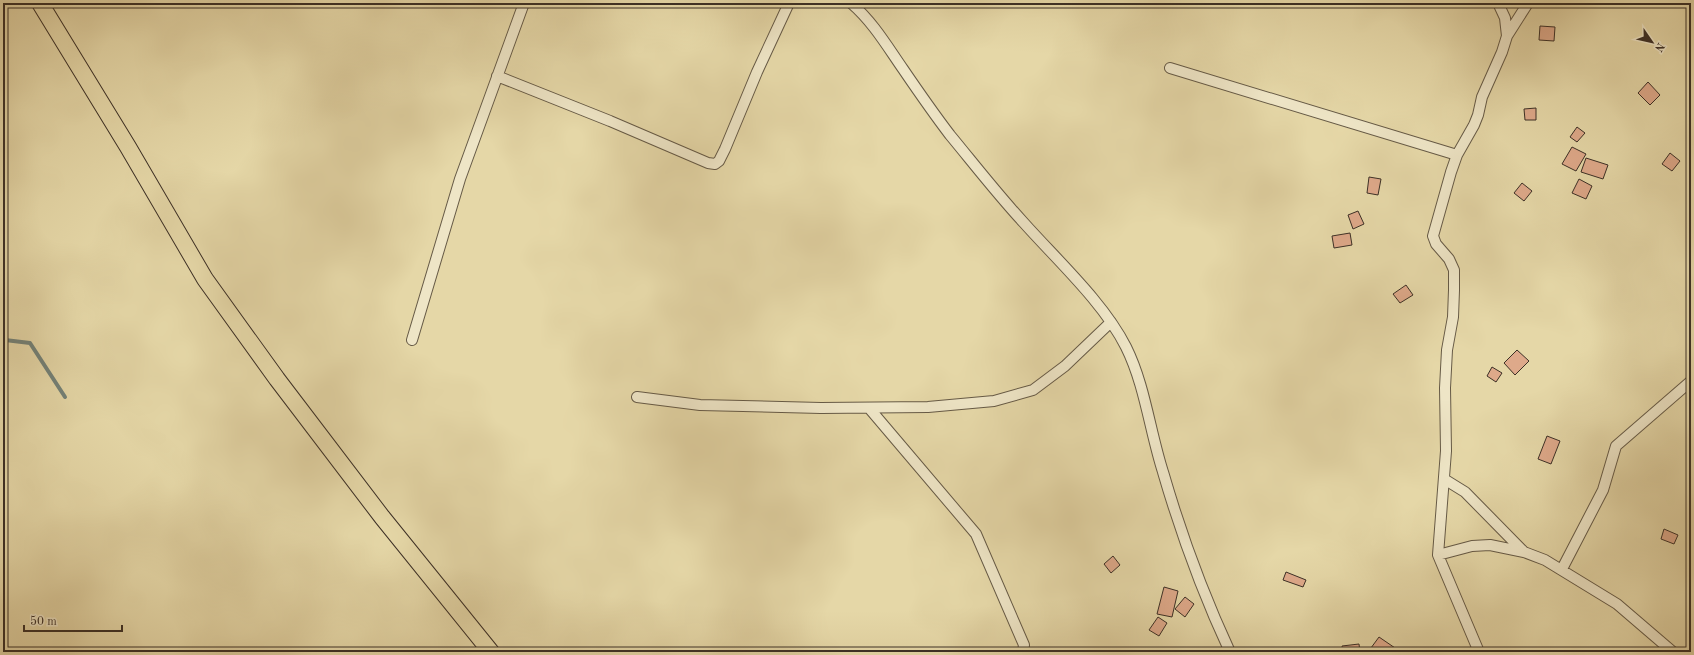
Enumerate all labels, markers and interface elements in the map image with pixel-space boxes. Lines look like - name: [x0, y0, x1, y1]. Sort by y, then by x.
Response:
- north arrow: [1632, 22, 1672, 62]
- text: N: [1652, 40, 1666, 54]
- scale bar: [24, 607, 122, 633]
- text: 50 m: [30, 615, 57, 628]

